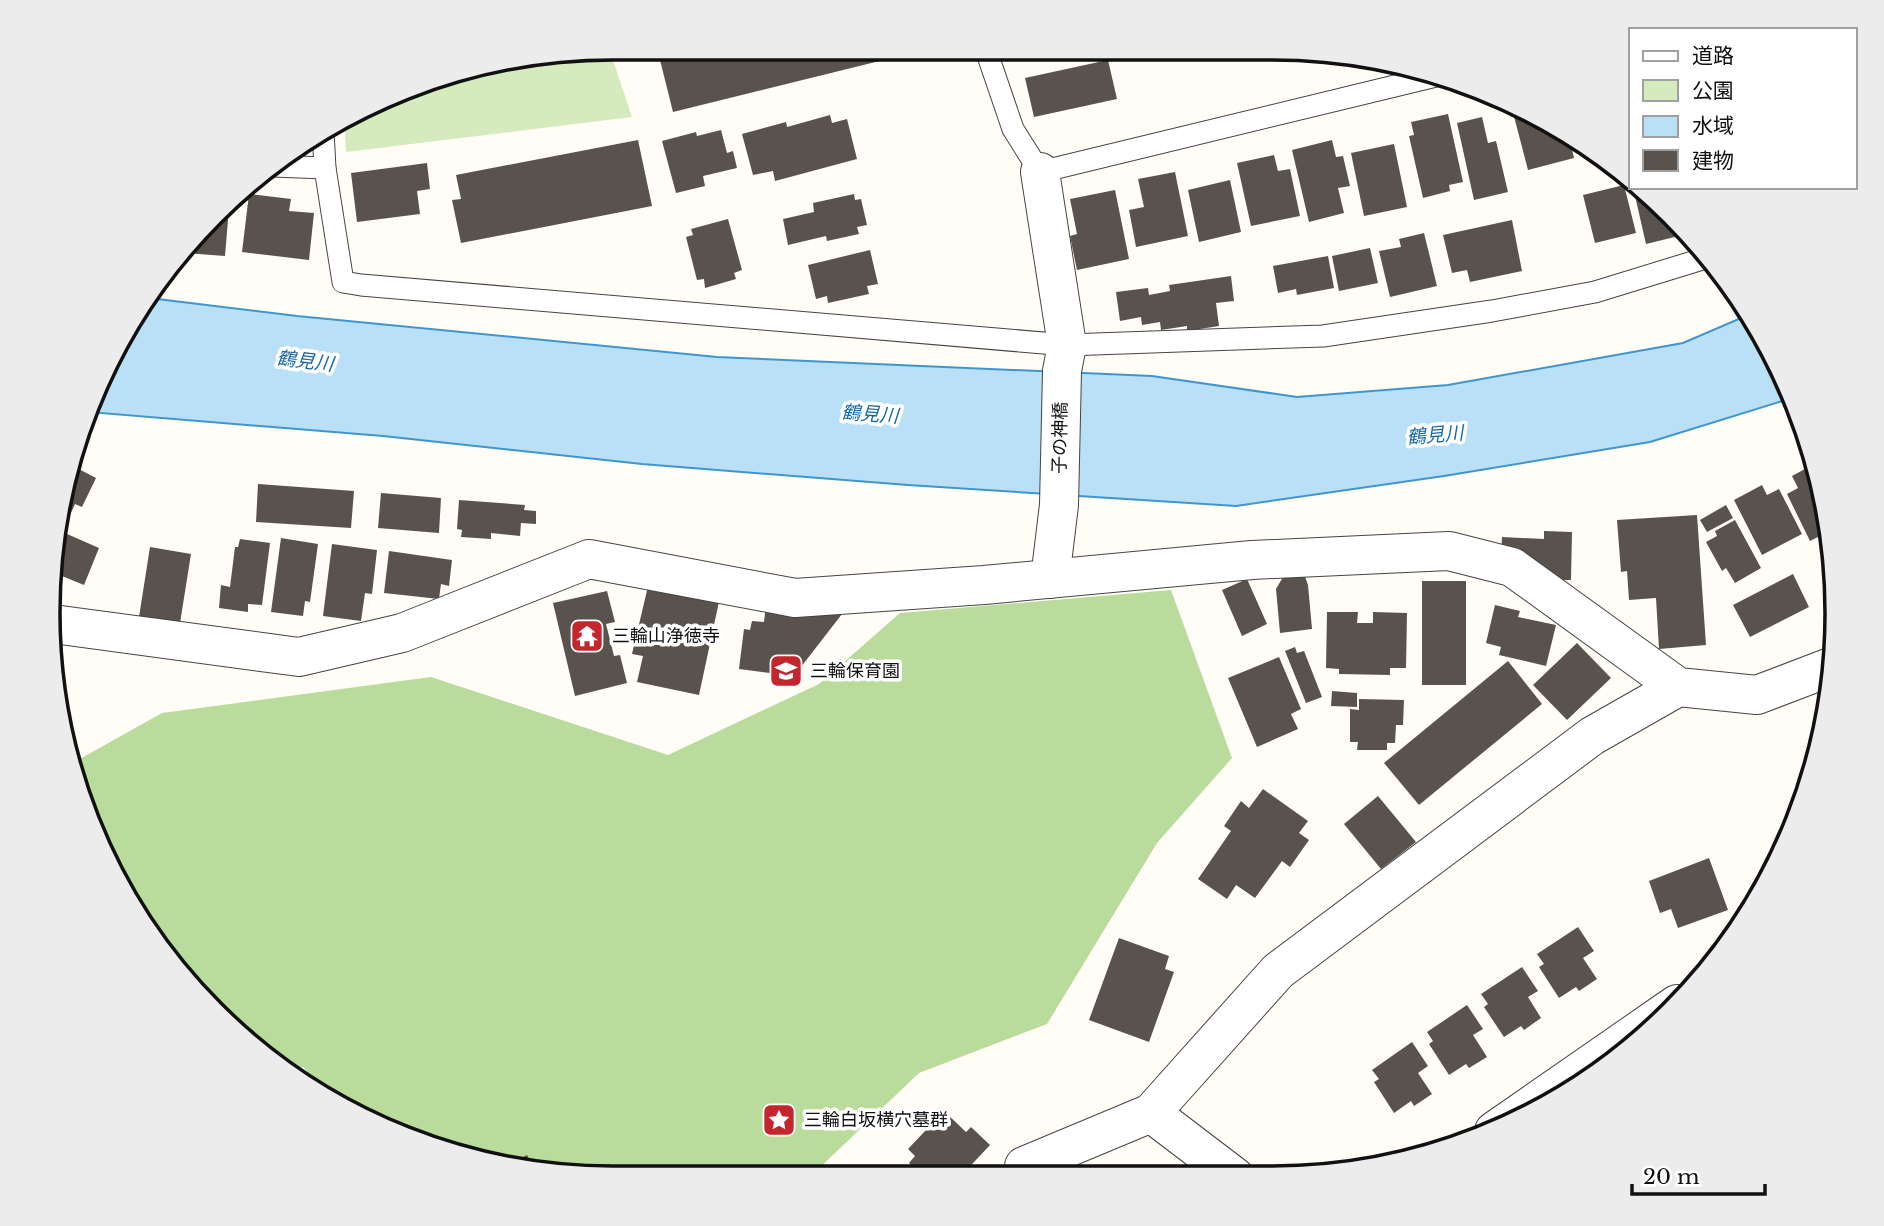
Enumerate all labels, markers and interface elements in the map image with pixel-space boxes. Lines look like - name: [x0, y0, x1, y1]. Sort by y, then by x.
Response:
- legend: [1629, 28, 1856, 189]
- text: 道路: [1692, 43, 1734, 69]
- text: 公園: [1692, 78, 1734, 104]
- text: 水域: [1692, 113, 1734, 139]
- text: 建物: [1692, 148, 1734, 174]
- water label: 鶴見川: [275, 346, 337, 376]
- water label: 鶴見川: [841, 401, 901, 428]
- street label: 子の神橋: [1048, 402, 1072, 474]
- water label: 鶴見川: [1406, 421, 1466, 449]
- temple icon: 三輪山浄徳寺: [568, 617, 606, 655]
- place label: 三輪山浄徳寺: [612, 625, 720, 647]
- school or university icon: 三輪保育園: [767, 652, 805, 690]
- place label: 三輪保育園: [810, 660, 900, 682]
- place icon: 三輪白坂横穴墓群: [760, 1101, 798, 1139]
- place label: 三輪白坂横穴墓群: [804, 1109, 948, 1131]
- scale bar: [1632, 1152, 1765, 1196]
- text: 20 m: [1643, 1164, 1700, 1190]

